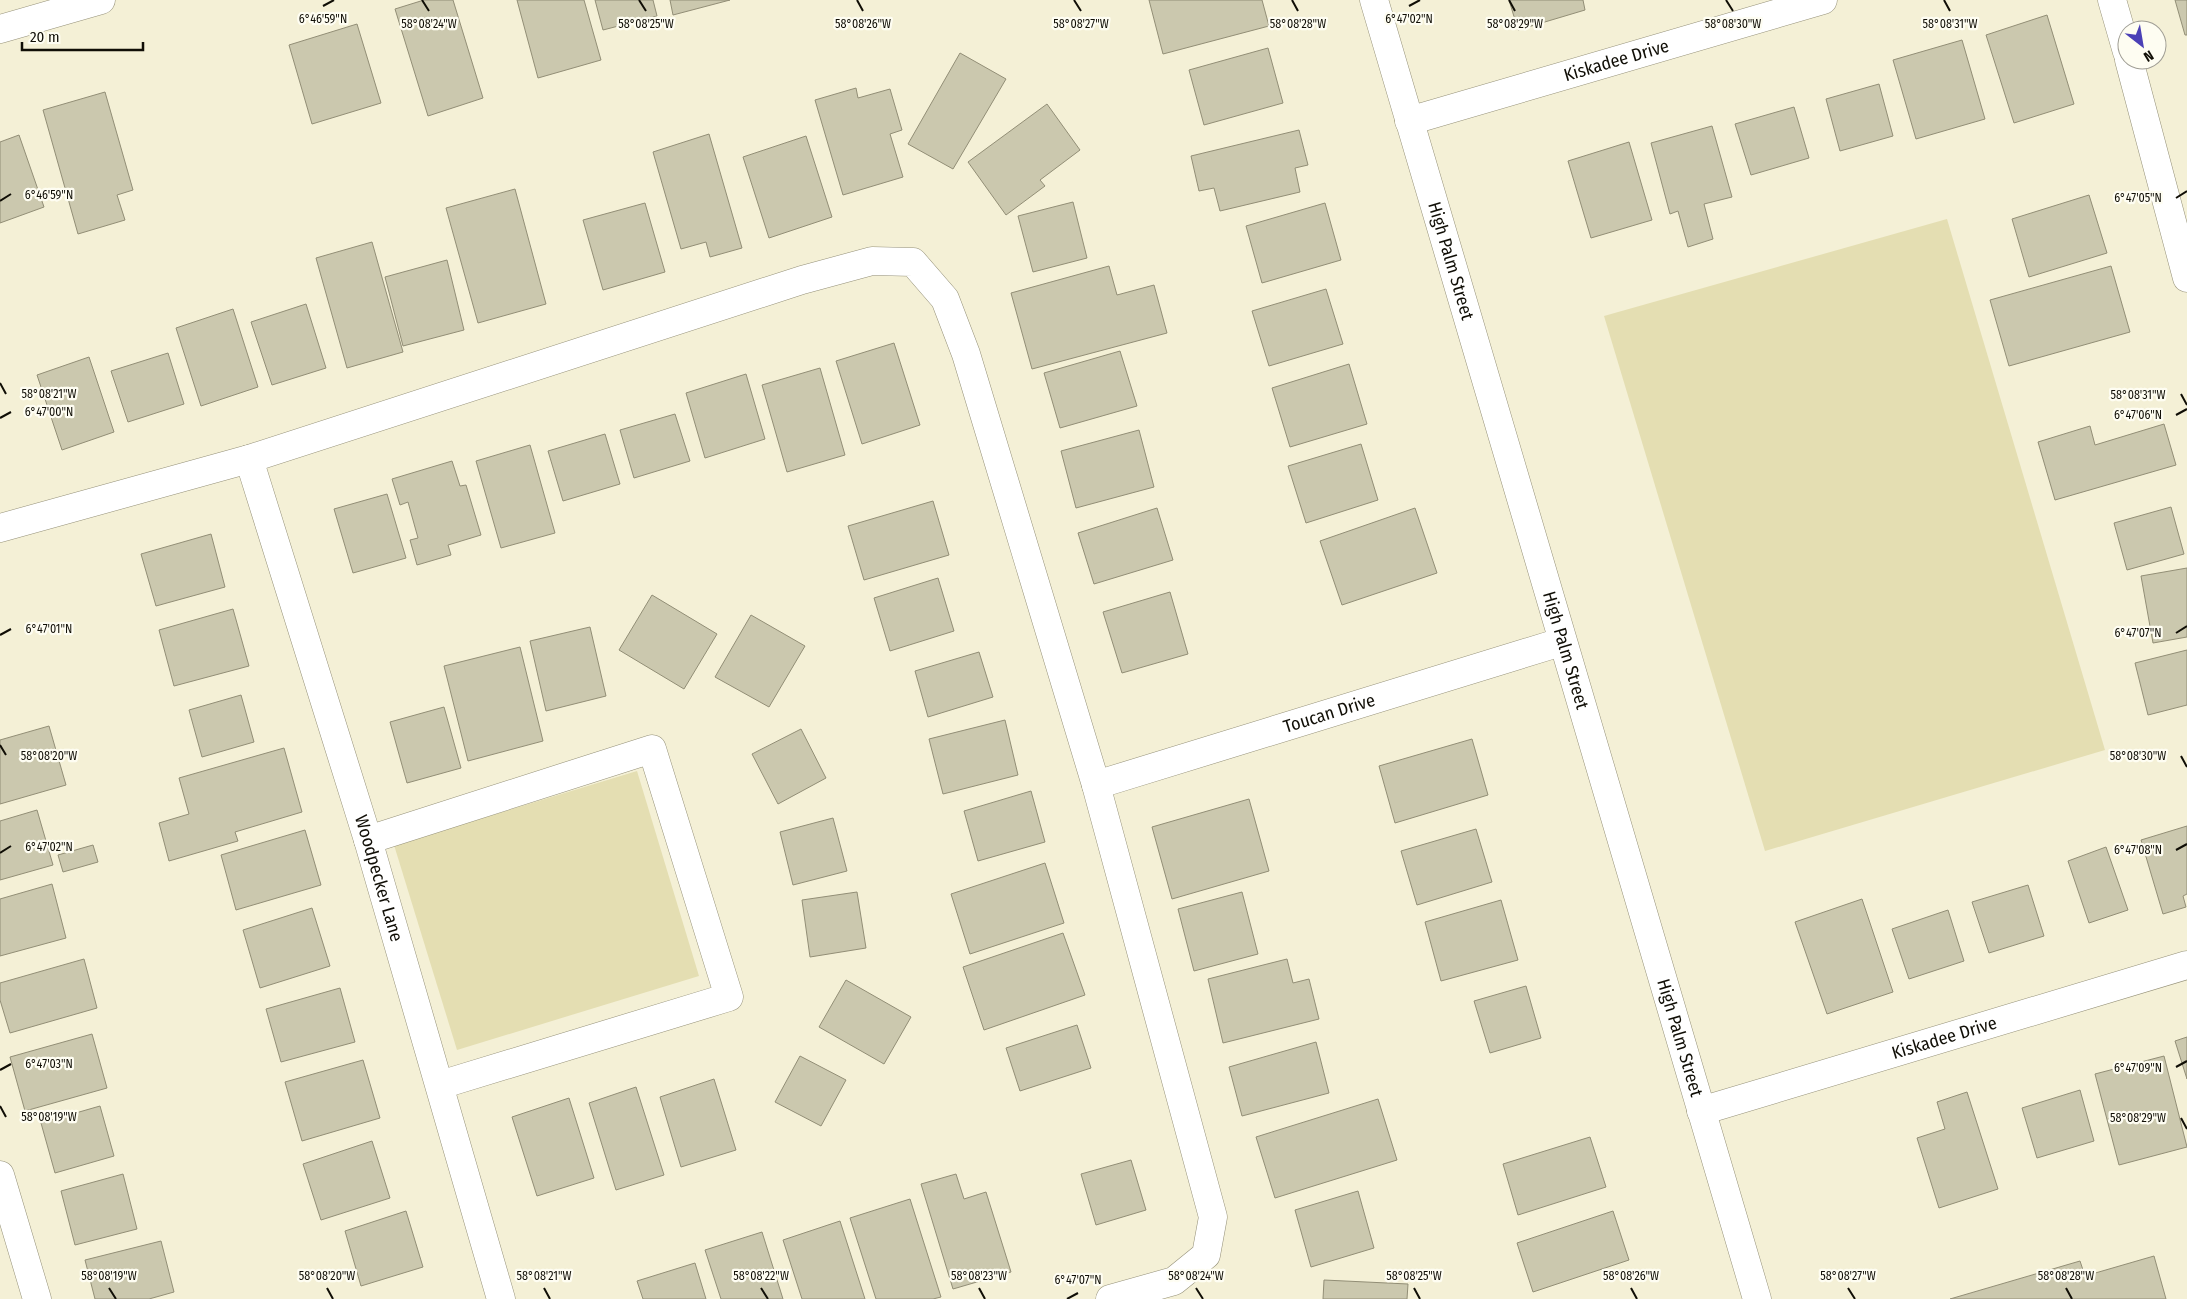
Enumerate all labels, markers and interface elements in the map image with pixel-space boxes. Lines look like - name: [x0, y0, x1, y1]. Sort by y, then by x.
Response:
- text: 6°46'59"N: [299, 12, 347, 26]
- text: 6°47'02"N: [1385, 12, 1433, 26]
- text: 58°08'24"W: [401, 17, 457, 31]
- text: 58°08'25"W: [618, 17, 674, 31]
- text: 58°08'26"W: [835, 17, 891, 31]
- text: 58°08'27"W: [1053, 17, 1109, 31]
- text: 58°08'28"W: [1270, 17, 1326, 31]
- text: 58°08'29"W: [1487, 17, 1543, 31]
- text: 58°08'30"W: [1705, 17, 1761, 31]
- text: 58°08'31"W: [1923, 17, 1977, 31]
- scale bar: [22, 20, 144, 52]
- north arrow: [2117, 20, 2167, 70]
- text: 20 m: [30, 28, 60, 46]
- street label: Kiskadee Drive: [1561, 35, 1672, 86]
- text: N: [2140, 46, 2156, 65]
- text: 6°46'59"N: [25, 188, 73, 202]
- text: 6°47'05"N: [2114, 191, 2162, 205]
- street label: High Palm Street: [1423, 199, 1479, 323]
- text: 58°08'21"W: [22, 387, 76, 401]
- text: 58°08'31"W: [2111, 388, 2165, 402]
- text: 6°47'00"N: [25, 405, 73, 419]
- text: 6°47'06"N: [2114, 408, 2162, 422]
- street label: High Palm Street: [1538, 589, 1594, 712]
- text: 6°47'01"N: [26, 622, 72, 636]
- text: 6°47'07"N: [2114, 626, 2162, 640]
- street label: Toucan Drive: [1281, 689, 1378, 738]
- text: 58°08'20"W: [21, 749, 77, 763]
- text: 58°08'30"W: [2110, 749, 2166, 763]
- street label: Woodpecker Lane: [350, 812, 408, 944]
- text: 6°47'02"N: [25, 840, 73, 854]
- text: 6°47'08"N: [2114, 843, 2162, 857]
- street label: High Palm Street: [1652, 976, 1708, 1100]
- street label: Kiskadee Drive: [1889, 1012, 2000, 1064]
- text: 6°47'03"N: [25, 1057, 73, 1071]
- text: 6°47'09"N: [2114, 1061, 2162, 1075]
- text: 58°08'19"W: [21, 1110, 77, 1124]
- text: 58°08'29"W: [2110, 1111, 2166, 1125]
- text: 58°08'19"W: [81, 1269, 137, 1283]
- text: 58°08'20"W: [299, 1269, 355, 1283]
- text: 58°08'21"W: [517, 1269, 571, 1283]
- text: 58°08'22"W: [733, 1269, 789, 1283]
- text: 58°08'23"W: [951, 1269, 1007, 1283]
- text: 58°08'24"W: [1168, 1269, 1224, 1283]
- text: 58°08'25"W: [1386, 1269, 1442, 1283]
- text: 58°08'26"W: [1603, 1269, 1659, 1283]
- text: 58°08'27"W: [1820, 1269, 1876, 1283]
- text: 58°08'28"W: [2038, 1269, 2094, 1283]
- text: 6°47'07"N: [1054, 1273, 1102, 1287]

